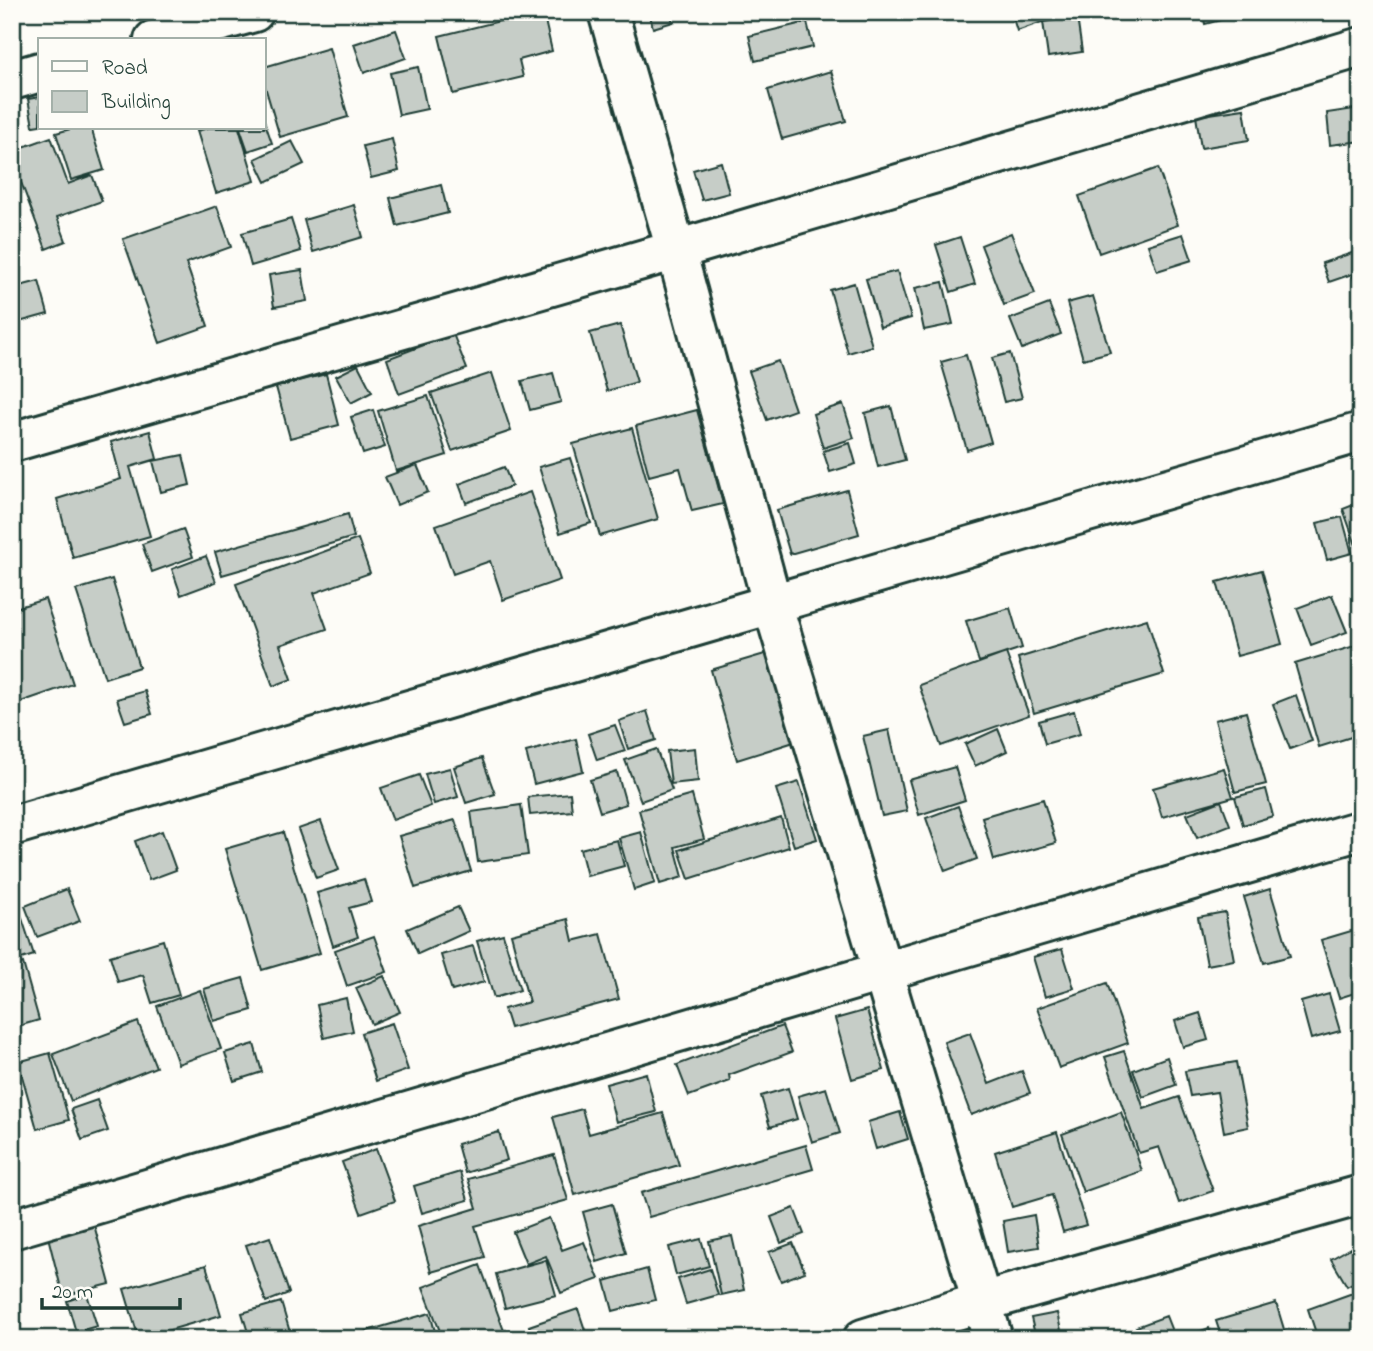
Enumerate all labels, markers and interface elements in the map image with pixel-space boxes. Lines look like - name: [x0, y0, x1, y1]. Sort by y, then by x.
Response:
- legend: [38, 38, 266, 130]
- text: Road: [102, 54, 148, 84]
- text: Building: [101, 88, 171, 120]
- scale bar: [42, 1267, 180, 1311]
- text: 20 m: [52, 1278, 93, 1308]

